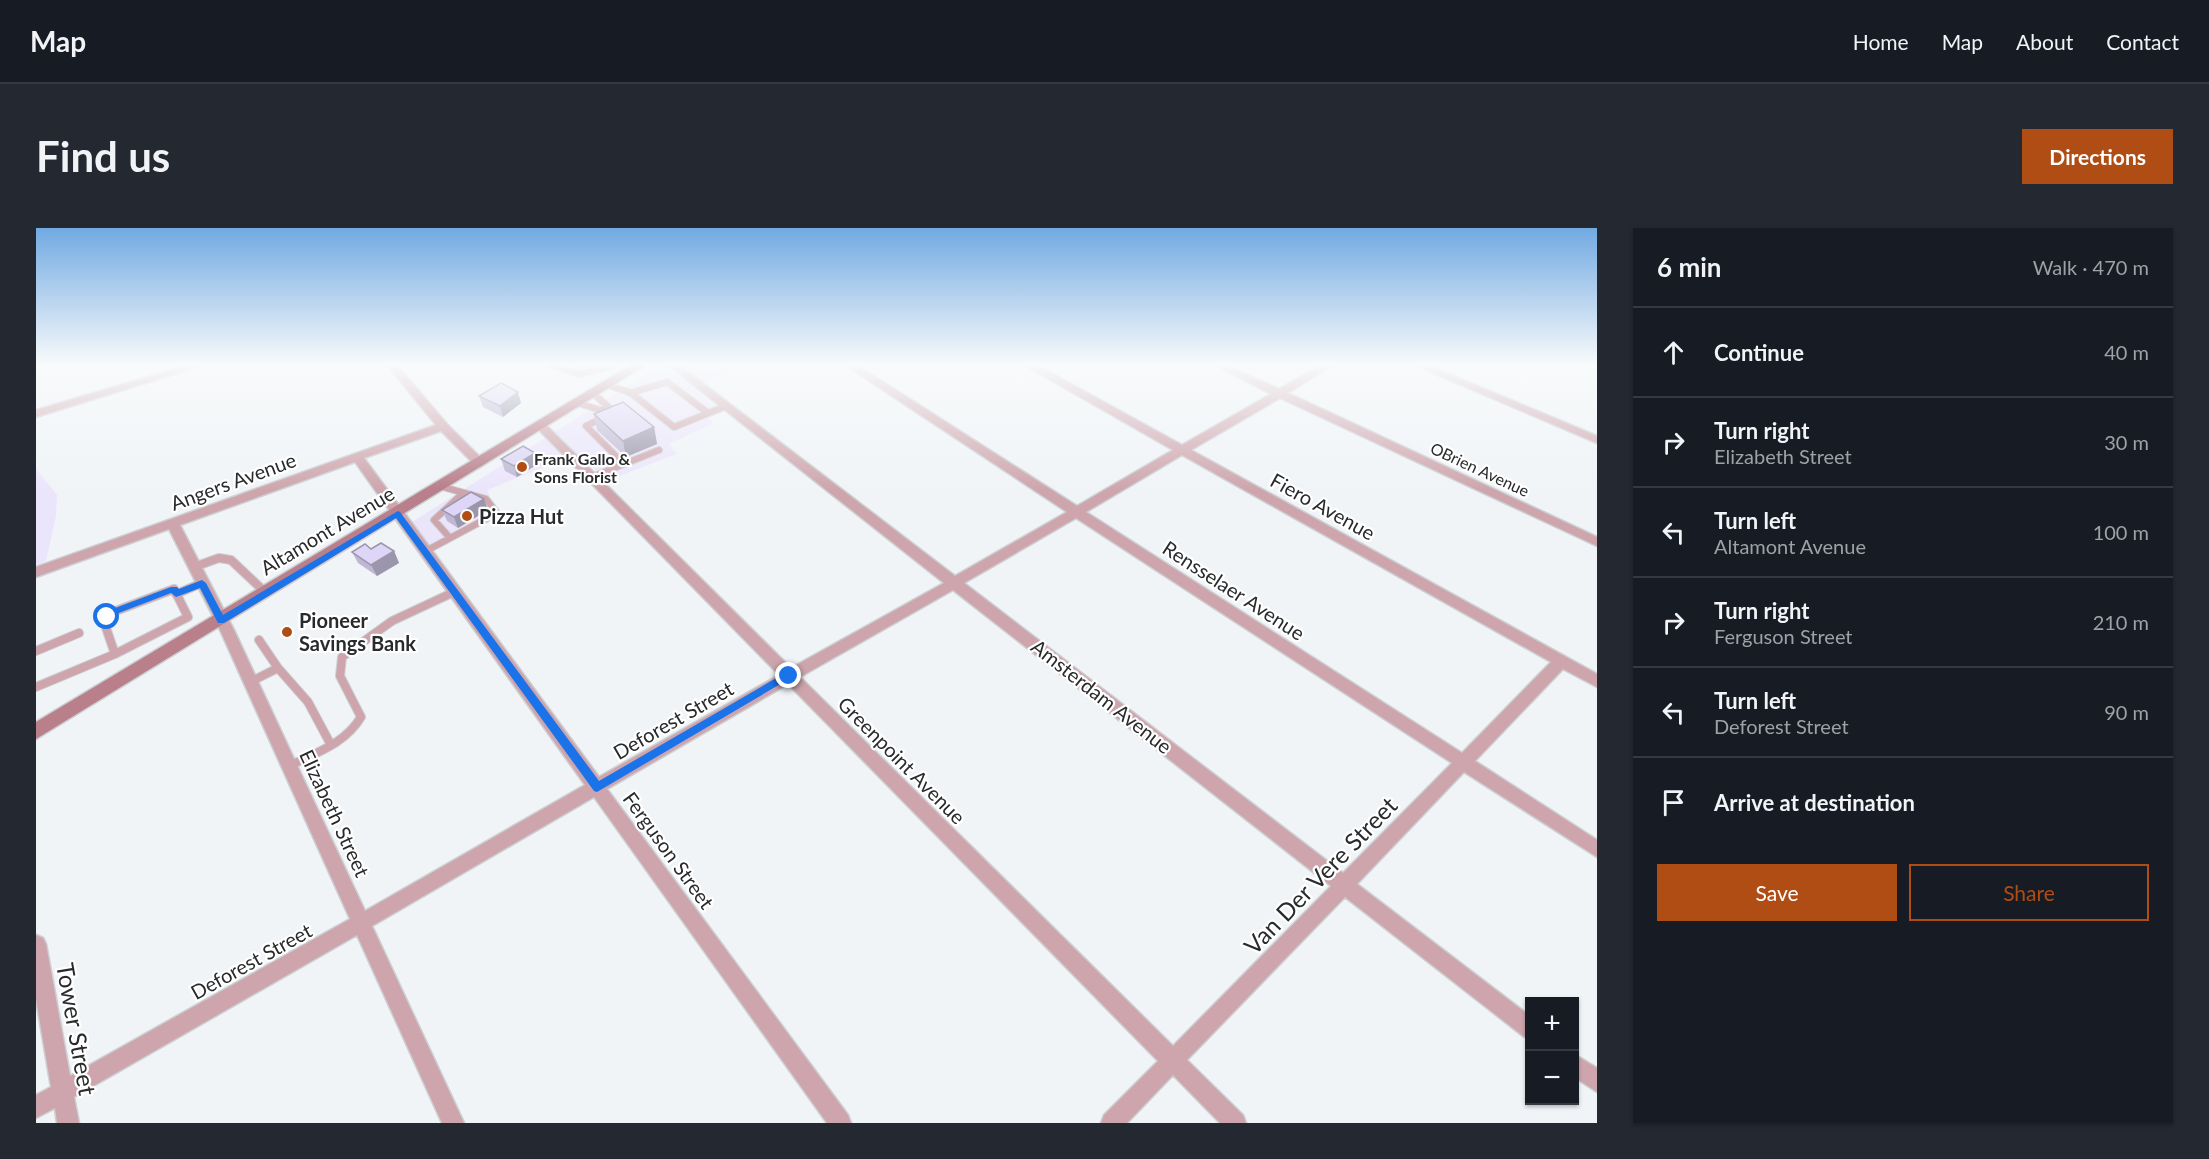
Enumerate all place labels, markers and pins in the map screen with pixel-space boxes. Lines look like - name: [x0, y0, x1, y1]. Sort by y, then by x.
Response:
- place label: Frank Gallo & Sons Florist: [534, 449, 631, 486]
- marker: Frank Gallo & Sons Florist: [515, 460, 529, 474]
- place label: Pizza Hut: [479, 504, 564, 528]
- marker: Pizza Hut: [460, 509, 474, 523]
- place label: Pioneer Savings Bank: [299, 608, 416, 655]
- marker: Pioneer Savings Bank: [280, 625, 294, 639]

